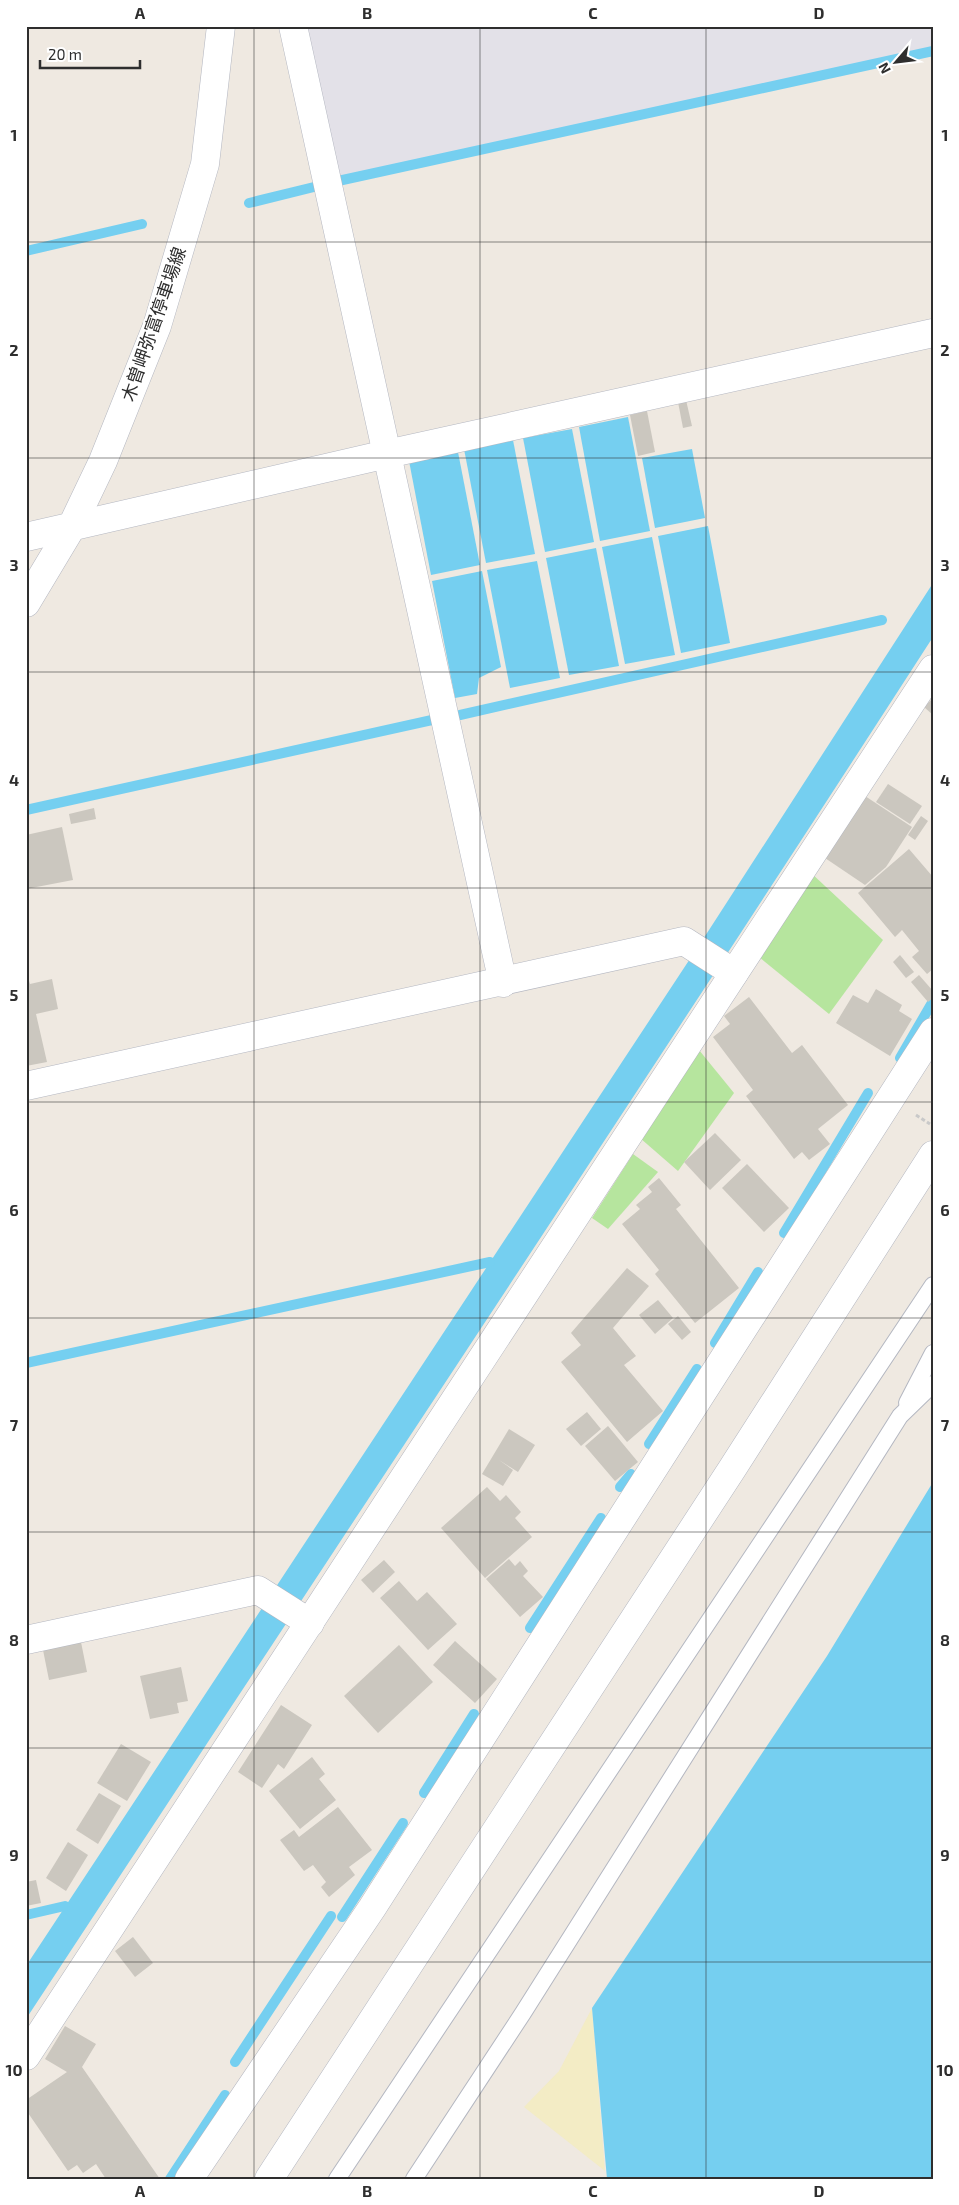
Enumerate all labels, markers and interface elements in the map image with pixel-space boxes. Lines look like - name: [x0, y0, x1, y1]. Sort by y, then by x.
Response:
- text: A: [135, 3, 146, 22]
- text: B: [362, 3, 372, 22]
- text: C: [588, 3, 598, 22]
- text: D: [814, 3, 825, 22]
- scale bar: [40, 38, 140, 70]
- north arrow: [872, 38, 922, 88]
- text: 20 m: [48, 45, 82, 63]
- text: N: [874, 60, 894, 77]
- text: 1: [11, 125, 17, 144]
- text: 1: [942, 125, 948, 144]
- street label: 木曽岬弥富停車場線: [116, 244, 190, 404]
- text: 2: [9, 340, 19, 359]
- text: 2: [940, 340, 950, 359]
- text: 3: [9, 555, 19, 574]
- text: 3: [940, 555, 950, 574]
- text: 4: [9, 770, 19, 789]
- text: 4: [940, 770, 950, 789]
- text: 5: [10, 985, 19, 1004]
- text: 5: [941, 985, 950, 1004]
- text: 6: [9, 1200, 19, 1219]
- text: 6: [940, 1200, 950, 1219]
- text: 7: [10, 1415, 19, 1434]
- text: 7: [941, 1415, 950, 1434]
- text: 8: [9, 1630, 19, 1649]
- text: 8: [940, 1630, 950, 1649]
- text: 9: [9, 1845, 19, 1864]
- text: 9: [940, 1845, 950, 1864]
- text: 10: [5, 2060, 23, 2079]
- text: 10: [936, 2060, 954, 2079]
- text: A: [135, 2181, 146, 2200]
- text: B: [362, 2181, 372, 2200]
- text: C: [588, 2181, 598, 2200]
- text: D: [814, 2181, 825, 2200]

